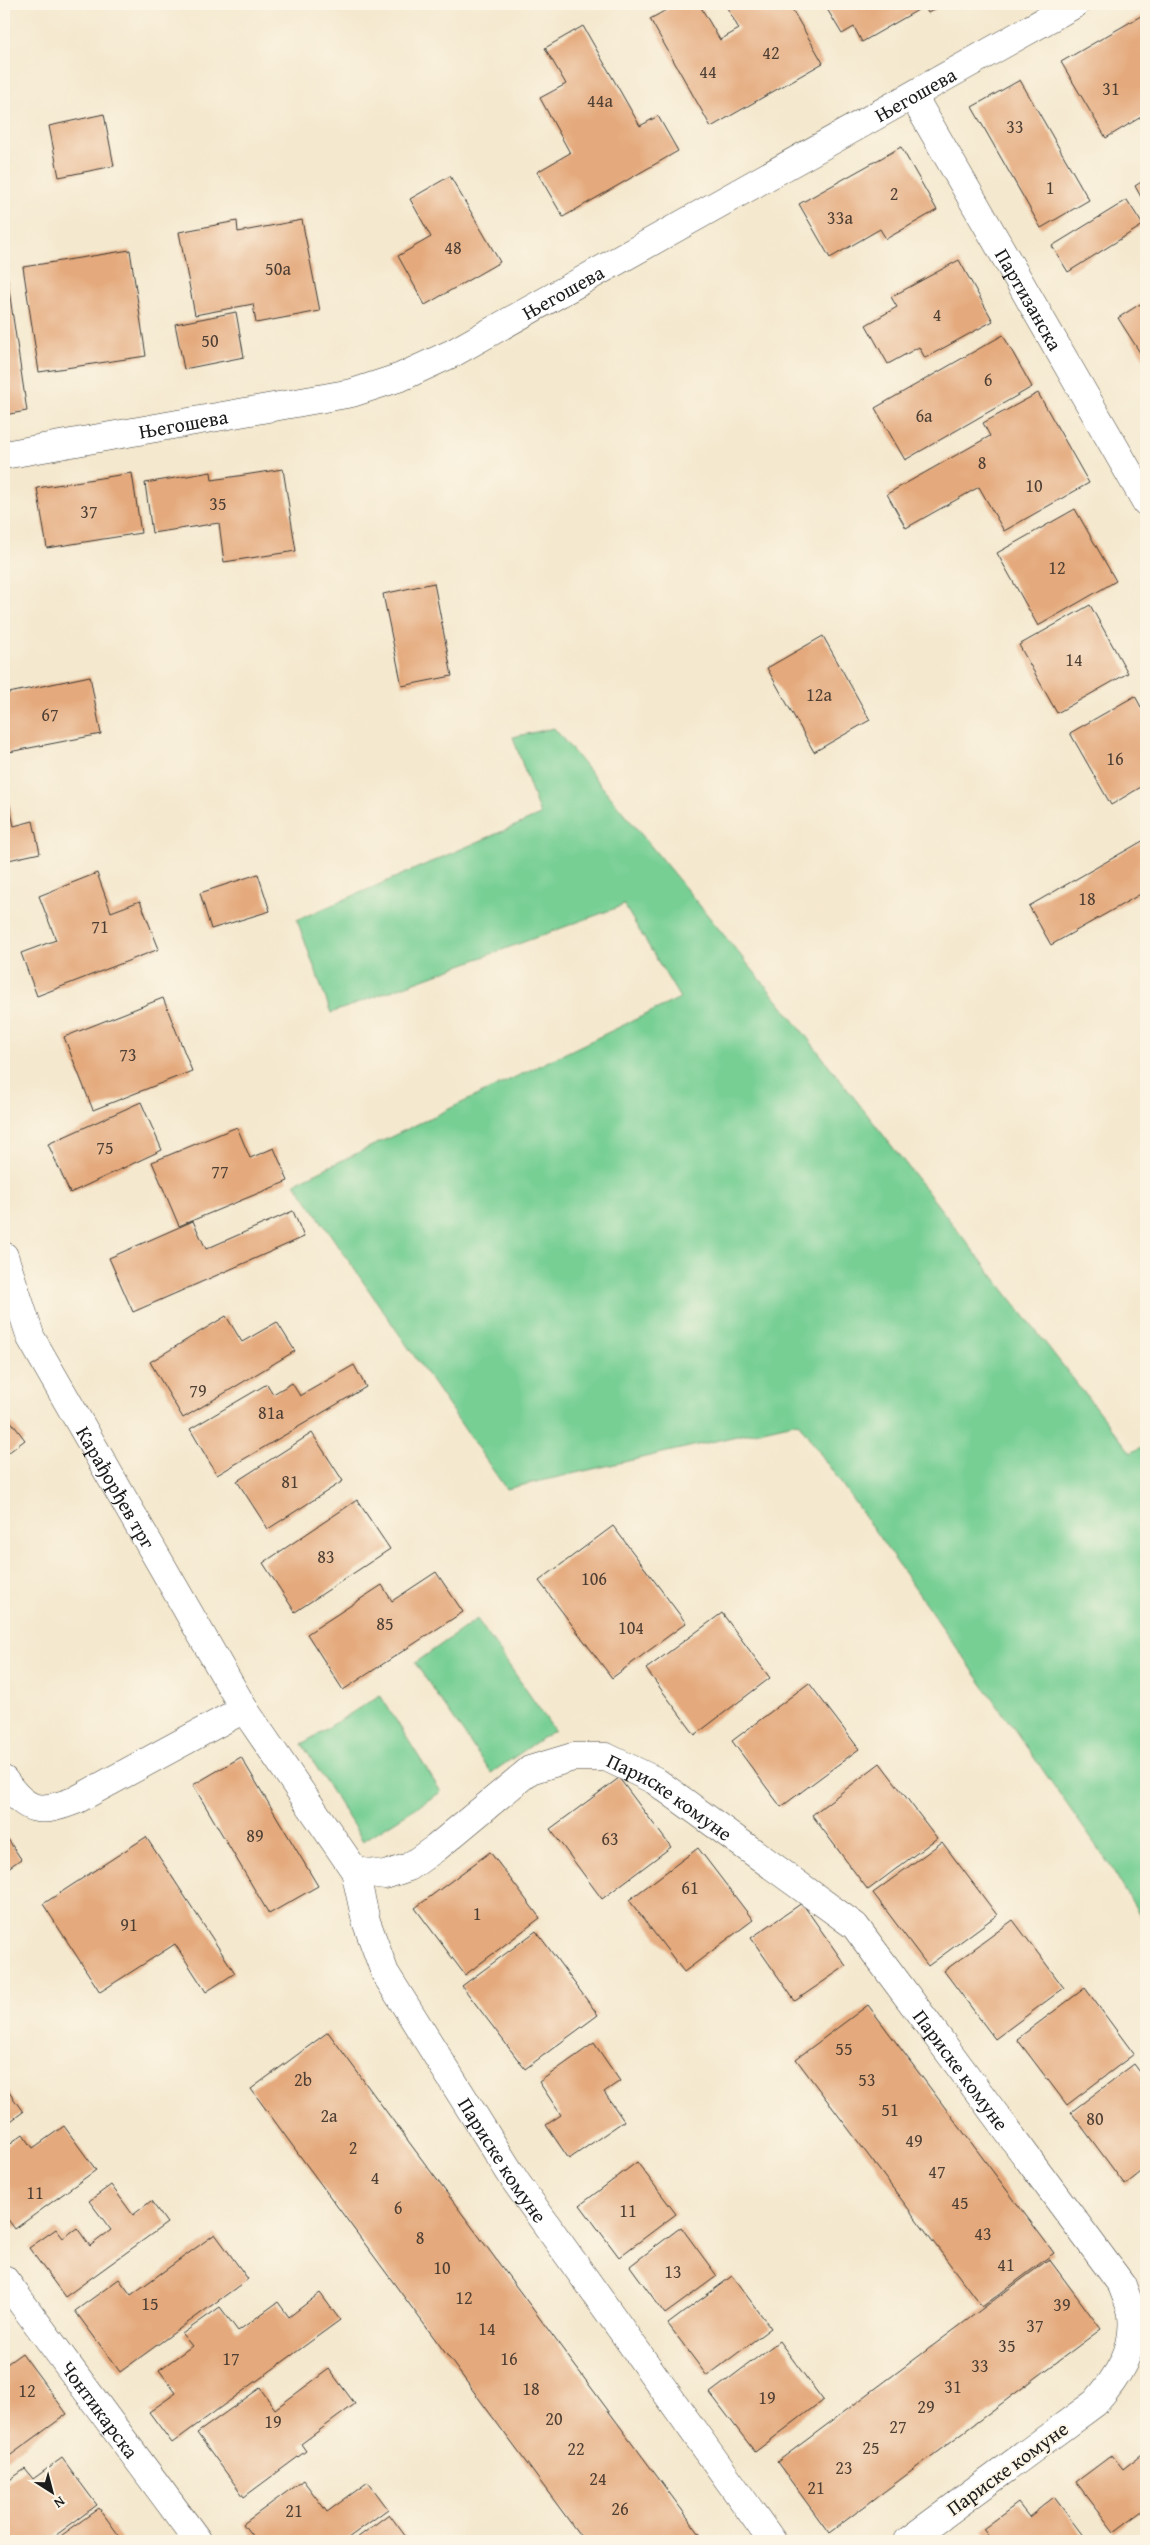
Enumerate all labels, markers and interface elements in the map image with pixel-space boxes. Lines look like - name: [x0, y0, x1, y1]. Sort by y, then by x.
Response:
- house number: 42: [762, 39, 780, 66]
- house number: 44: [699, 58, 717, 85]
- street label: Његошева: [869, 59, 962, 128]
- house number: 31: [1102, 75, 1120, 102]
- house number: 44a: [587, 87, 613, 114]
- house number: 33: [1006, 113, 1024, 140]
- house number: 1: [1046, 174, 1054, 201]
- house number: 2: [890, 180, 898, 207]
- house number: 33a: [827, 204, 853, 231]
- house number: 48: [444, 234, 462, 261]
- street label: Партизанска: [989, 243, 1071, 356]
- house number: 50a: [265, 255, 291, 282]
- street label: Његошева: [516, 257, 609, 326]
- house number: 4: [933, 301, 941, 328]
- house number: 50: [201, 327, 219, 354]
- house number: 6: [984, 366, 992, 393]
- street label: Његошева: [136, 401, 230, 445]
- house number: 6a: [915, 402, 933, 429]
- house number: 8: [978, 449, 986, 476]
- house number: 10: [1025, 472, 1043, 499]
- house number: 35: [209, 490, 227, 517]
- house number: 37: [80, 498, 98, 525]
- house number: 12: [1048, 554, 1066, 581]
- house number: 14: [1065, 646, 1083, 673]
- house number: 12a: [806, 681, 832, 708]
- house number: 67: [41, 701, 59, 728]
- house number: 16: [1106, 745, 1124, 772]
- house number: 18: [1078, 885, 1096, 912]
- house number: 71: [91, 913, 109, 940]
- house number: 73: [119, 1041, 137, 1068]
- house number: 75: [96, 1134, 114, 1161]
- house number: 77: [211, 1158, 229, 1185]
- house number: 79: [189, 1377, 207, 1404]
- house number: 81a: [258, 1399, 284, 1426]
- street label: Карађорђев трг: [70, 1420, 163, 1554]
- house number: 81: [281, 1468, 299, 1495]
- house number: 83: [317, 1543, 335, 1570]
- house number: 106: [581, 1565, 607, 1592]
- house number: 85: [376, 1610, 394, 1637]
- house number: 104: [618, 1614, 644, 1641]
- street label: Париске комуне: [603, 1745, 739, 1847]
- house number: 89: [246, 1822, 264, 1849]
- house number: 63: [601, 1825, 619, 1852]
- house number: 61: [681, 1874, 699, 1901]
- house number: 1: [473, 1900, 481, 1927]
- house number: 91: [120, 1911, 138, 1938]
- street label: Париске комуне: [907, 2003, 1016, 2136]
- house number: 55: [835, 2035, 853, 2062]
- house number: 2b: [294, 2066, 312, 2093]
- house number: 53: [858, 2066, 876, 2093]
- street label: Париске комуне: [452, 2091, 555, 2228]
- house number: 51: [881, 2096, 899, 2123]
- house number: 2a: [320, 2102, 338, 2129]
- house number: 80: [1086, 2105, 1104, 2132]
- house number: 49: [905, 2127, 923, 2154]
- house number: 2: [349, 2134, 357, 2161]
- house number: 47: [928, 2158, 946, 2185]
- house number: 4: [371, 2164, 379, 2191]
- house number: 11: [26, 2179, 44, 2206]
- house number: 45: [951, 2189, 969, 2216]
- house number: 6: [394, 2194, 402, 2221]
- house number: 11: [619, 2197, 637, 2224]
- house number: 43: [974, 2220, 992, 2247]
- house number: 8: [416, 2224, 424, 2251]
- house number: 41: [997, 2251, 1015, 2278]
- house number: 10: [433, 2254, 451, 2281]
- house number: 13: [664, 2258, 682, 2285]
- house number: 12: [455, 2284, 473, 2311]
- house number: 15: [141, 2290, 159, 2317]
- house number: 39: [1053, 2291, 1071, 2318]
- house number: 37: [1026, 2312, 1044, 2339]
- house number: 14: [478, 2315, 496, 2342]
- house number: 35: [998, 2332, 1016, 2359]
- house number: 17: [222, 2345, 240, 2372]
- house number: 16: [500, 2345, 518, 2372]
- house number: 33: [971, 2352, 989, 2379]
- street label: Чонтикарска: [54, 2354, 147, 2465]
- house number: 31: [944, 2373, 962, 2400]
- house number: 18: [522, 2375, 540, 2402]
- house number: 12: [18, 2377, 36, 2404]
- house number: 19: [758, 2384, 776, 2411]
- house number: 29: [917, 2393, 935, 2420]
- house number: 20: [545, 2405, 563, 2432]
- house number: 19: [264, 2408, 282, 2435]
- house number: 27: [889, 2413, 907, 2440]
- street label: Париске комуне: [940, 2414, 1074, 2522]
- house number: 25: [862, 2434, 880, 2461]
- house number: 22: [567, 2435, 585, 2462]
- house number: 23: [835, 2454, 853, 2481]
- house number: 24: [589, 2465, 607, 2492]
- north arrow: [28, 2468, 78, 2518]
- house number: 21: [807, 2474, 825, 2501]
- text: N: [49, 2492, 69, 2514]
- house number: 26: [611, 2495, 629, 2522]
- house number: 21: [285, 2497, 303, 2524]

